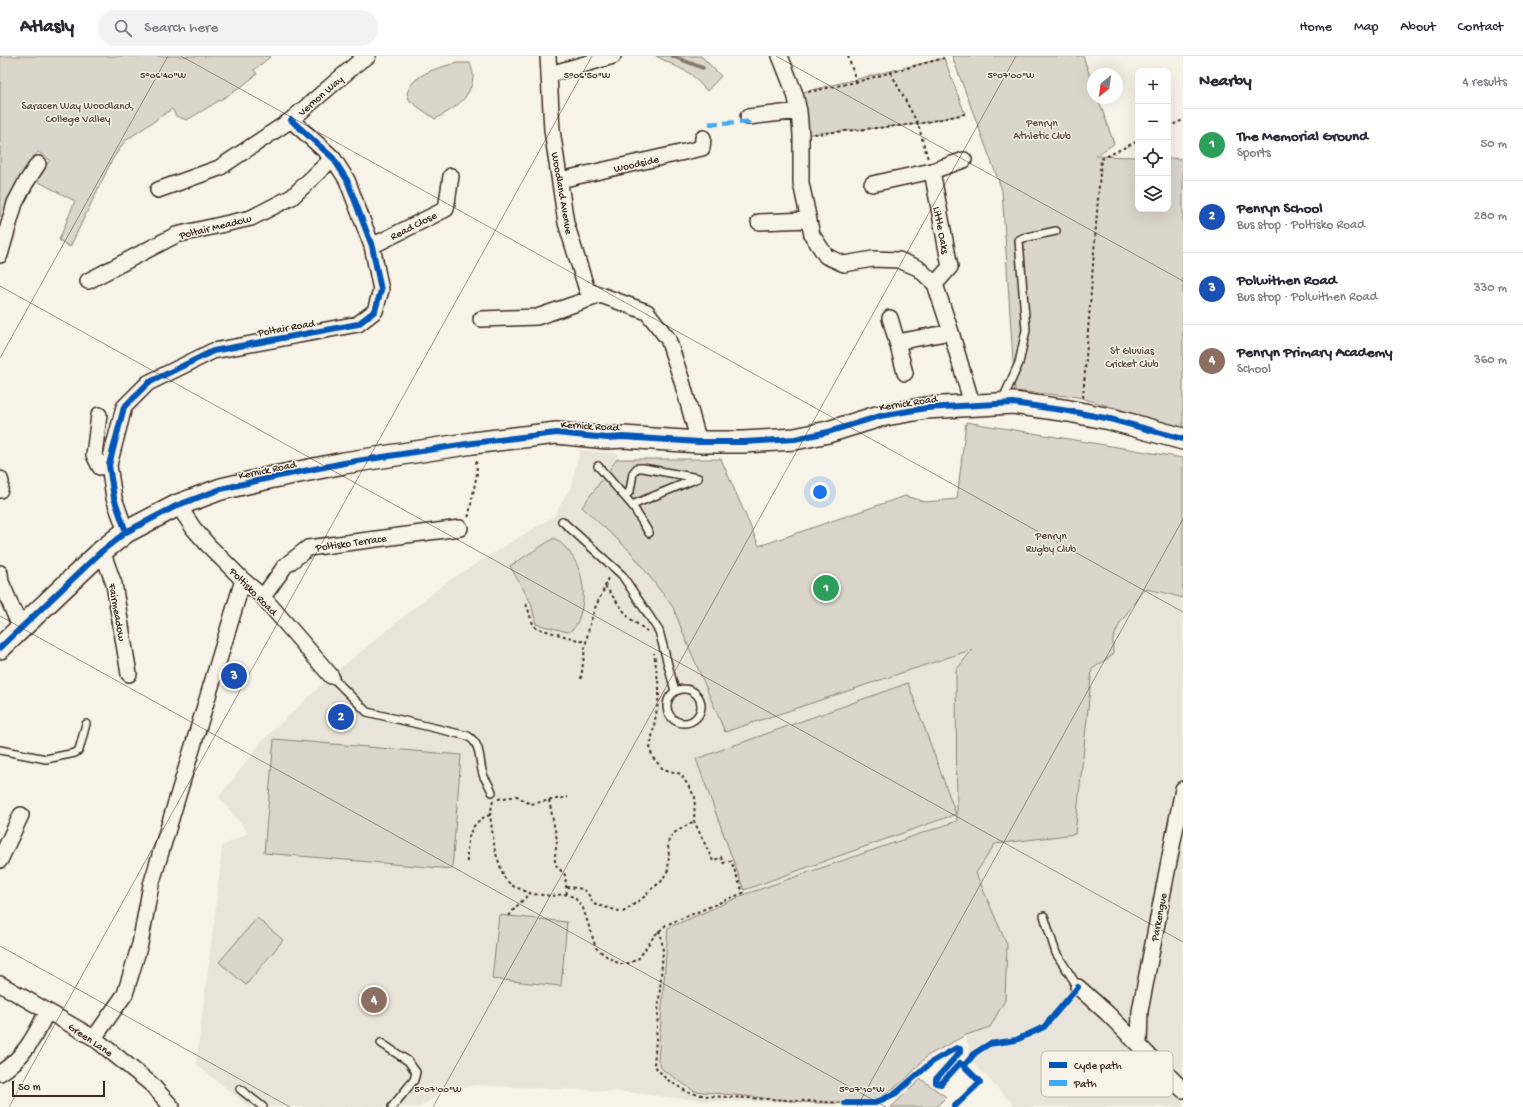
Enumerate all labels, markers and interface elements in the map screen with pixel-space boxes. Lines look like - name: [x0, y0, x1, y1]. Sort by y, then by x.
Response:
- search box: [98, 10, 378, 46]
- text: Atlasly: [20, 16, 74, 39]
- icon: search: [112, 17, 134, 39]
- text: Search here: [144, 19, 218, 37]
- text: Home: [1300, 19, 1332, 36]
- text: Map: [1354, 19, 1378, 36]
- text: About: [1400, 19, 1436, 36]
- text: Contact: [1458, 19, 1503, 36]
- north arrow: [1087, 68, 1123, 104]
- map controls: [1135, 68, 1171, 212]
- button: +: [1135, 68, 1171, 104]
- text: 5°06'40"W: [140, 70, 187, 82]
- text: 5°06'50"W: [564, 70, 611, 82]
- text: 5°07'00"W: [987, 70, 1035, 82]
- text: Nearby: [1199, 72, 1252, 92]
- street label: Vernon Way: [296, 73, 347, 120]
- text: 4 results: [1463, 75, 1507, 90]
- park label: Saracen Way Woodland, College Valley: [22, 101, 134, 126]
- button: −: [1135, 104, 1171, 140]
- park label: Penryn Athletic Club: [1013, 118, 1071, 143]
- text: The Memorial Ground: [1237, 128, 1368, 146]
- text: 1: [1209, 137, 1215, 152]
- text: 50 m: [1480, 137, 1507, 152]
- button: locate: [1135, 140, 1171, 176]
- text: Sports: [1237, 146, 1271, 161]
- street label: Woodland Avenue: [548, 151, 574, 236]
- street label: Woodside: [613, 154, 660, 176]
- button: layers: [1135, 176, 1171, 212]
- text: Penryn School: [1237, 200, 1323, 218]
- street label: Little Oaks: [930, 206, 951, 256]
- text: 2: [1209, 209, 1215, 224]
- text: 280 m: [1474, 209, 1507, 224]
- street label: Read Close: [389, 210, 439, 244]
- street label: Poltair Meadow: [177, 213, 253, 243]
- text: Bus stop · Poltisko Road: [1237, 218, 1365, 233]
- text: Polwithen Road: [1237, 272, 1337, 290]
- text: 3: [1209, 281, 1215, 296]
- text: 330 m: [1474, 281, 1507, 296]
- text: Bus stop · Polwithen Road: [1237, 290, 1377, 305]
- street label: Poltair Road: [256, 318, 317, 340]
- text: Penryn Primary Academy: [1237, 344, 1392, 362]
- park label: St Gluvias Cricket Club: [1105, 346, 1159, 371]
- text: 4: [1209, 353, 1215, 368]
- text: 360 m: [1474, 353, 1507, 368]
- text: School: [1237, 362, 1271, 377]
- street label: Kernick Road: [878, 393, 940, 414]
- street label: Kernick Road: [560, 419, 621, 435]
- street label: Kernick Road: [238, 459, 299, 483]
- your location: [810, 482, 830, 502]
- park label: Penryn Rugby Club: [1026, 531, 1076, 556]
- street label: Poltisko Terrace: [314, 533, 388, 555]
- street label: Poltisko Road: [226, 565, 280, 620]
- pin: 1: [813, 573, 839, 603]
- street label: Fairmeadow: [105, 582, 127, 643]
- pin: 3: [221, 661, 247, 691]
- pin: 2: [328, 702, 354, 732]
- street label: Parkengue: [1149, 892, 1171, 944]
- pin: 4: [361, 985, 387, 1015]
- street label: Green Lane: [65, 1021, 115, 1060]
- legend: [1041, 1051, 1173, 1097]
- text: Cycle path: [1074, 1061, 1122, 1073]
- scale bar: [12, 1079, 105, 1098]
- text: Path: [1073, 1079, 1097, 1091]
- text: 50 m: [18, 1082, 40, 1094]
- text: 5°07'00"W: [414, 1084, 462, 1096]
- text: 5°07'10"W: [839, 1084, 885, 1096]

